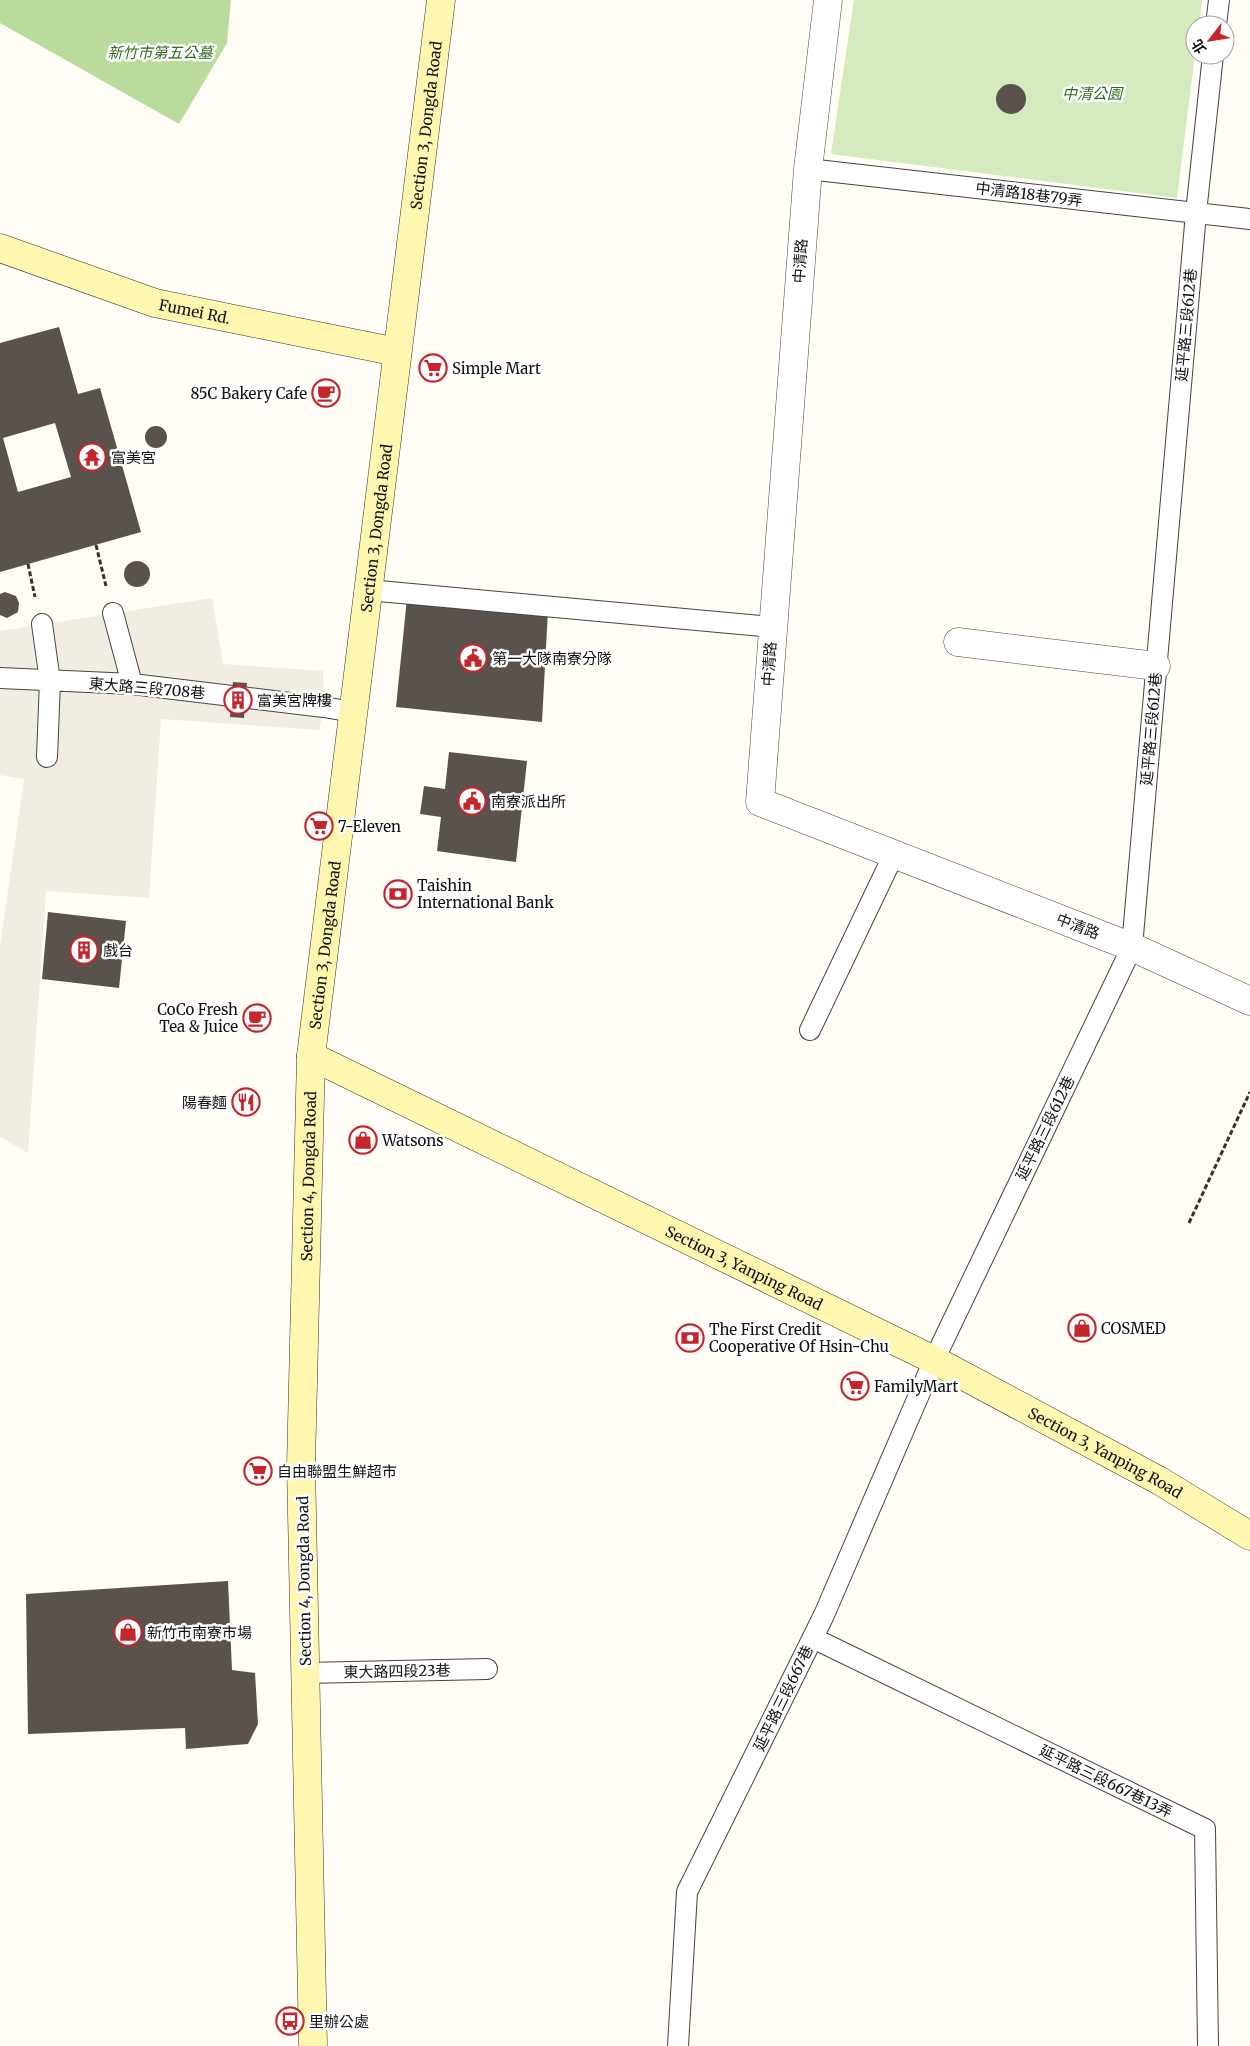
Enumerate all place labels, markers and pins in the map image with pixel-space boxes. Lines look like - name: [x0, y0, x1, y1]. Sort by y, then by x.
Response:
- supermarket icon: Simple Mart: [418, 353, 448, 383]
- place label: Simple Mart: [452, 359, 541, 378]
- cafe icon: 85C Bakery Cafe: [311, 378, 341, 408]
- place label: 85C Bakery Cafe: [190, 384, 307, 403]
- temple icon: 富美宮: [77, 442, 107, 472]
- place label: 富美宮: [111, 448, 156, 467]
- public building icon: 第一大隊南寮分隊: [458, 643, 488, 673]
- place label: 第一大隊南寮分隊: [492, 649, 612, 668]
- building icon: 富美宮牌樓: [223, 685, 253, 715]
- place label: 富美宮牌樓: [257, 691, 332, 710]
- public building icon: 南寮派出所: [457, 786, 487, 816]
- place label: 南寮派出所: [491, 792, 566, 811]
- supermarket icon: 7-Eleven: [304, 811, 334, 841]
- place label: 7-Eleven: [338, 817, 401, 836]
- place label: Taishin International Bank: [417, 876, 554, 912]
- bank icon: Taishin International Bank: [383, 879, 413, 909]
- building icon: 戲台: [69, 935, 99, 965]
- place label: 戲台: [103, 941, 133, 960]
- place label: CoCo Fresh Tea & Juice: [157, 1000, 238, 1036]
- cafe icon: CoCo Fresh Tea & Juice: [242, 1003, 272, 1033]
- restaurant icon: 陽春麵: [231, 1087, 261, 1117]
- place label: 陽春麵: [182, 1093, 227, 1112]
- shop icon: Watsons: [348, 1125, 378, 1155]
- place label: Watsons: [381, 1131, 444, 1150]
- shop icon: COSMED: [1067, 1313, 1097, 1343]
- place label: COSMED: [1101, 1319, 1166, 1338]
- place label: The First Credit Cooperative Of Hsin-Chu: [709, 1320, 889, 1356]
- bank icon: The First Credit Cooperative Of Hsin-Chu: [675, 1323, 705, 1353]
- supermarket icon: FamilyMart: [840, 1371, 870, 1401]
- place label: FamilyMart: [874, 1377, 958, 1396]
- supermarket icon: 自由聯盟生鮮超市: [243, 1456, 273, 1486]
- place label: 自由聯盟生鮮超市: [277, 1462, 397, 1481]
- shop icon: 新竹市南寮市場: [113, 1617, 143, 1647]
- place label: 新竹市南寮市場: [147, 1623, 252, 1642]
- bus stop icon: 里辦公處: [275, 2006, 305, 2036]
- place label: 里辦公處: [309, 2012, 369, 2031]

